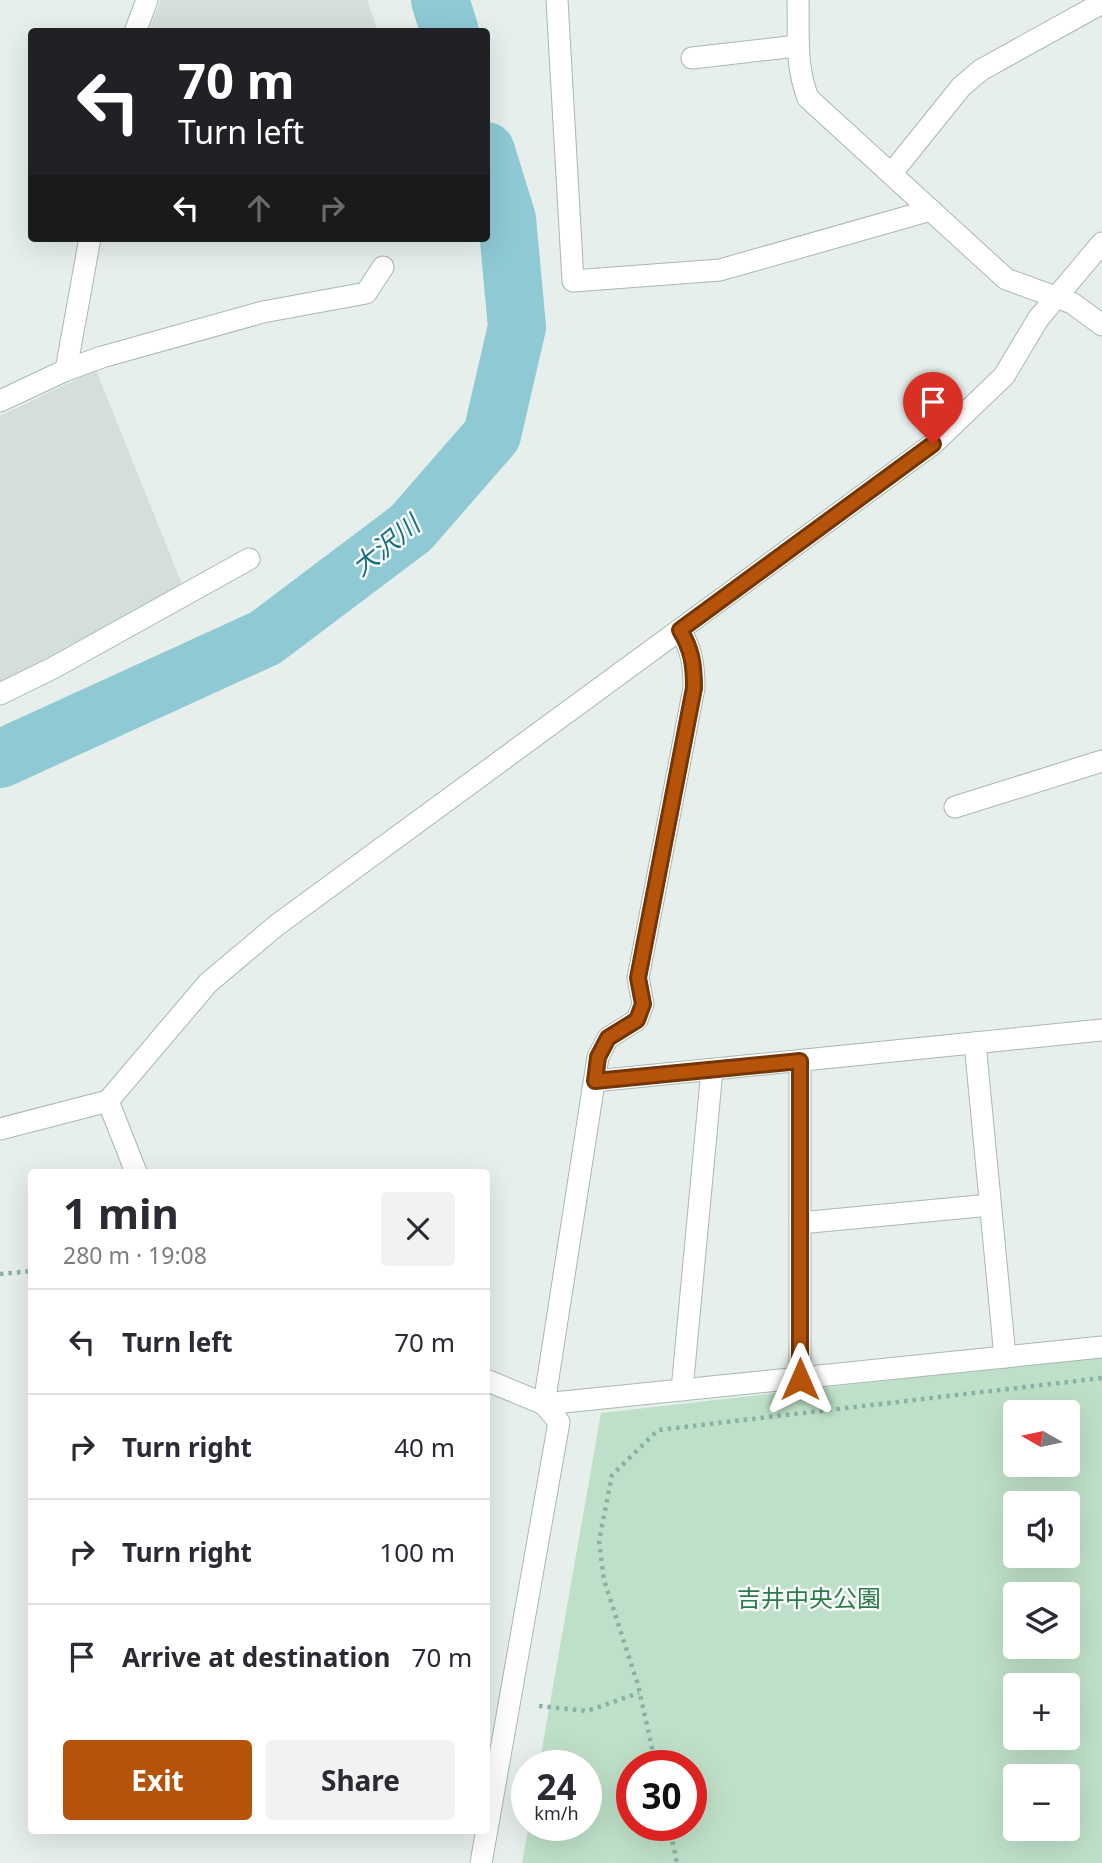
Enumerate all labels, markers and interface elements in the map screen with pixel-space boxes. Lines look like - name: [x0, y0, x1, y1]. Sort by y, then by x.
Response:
- text: 70 m: [178, 47, 295, 113]
- icon: left: [63, 56, 154, 147]
- text: Turn left: [178, 110, 304, 153]
- icon: left: [167, 189, 205, 227]
- icon: ahead: [240, 189, 278, 227]
- icon: right: [313, 189, 351, 227]
- pin: [903, 372, 963, 444]
- icon: arrive: [914, 383, 952, 421]
- water label: 大沢川: [343, 505, 429, 584]
- text: 1 min: [63, 1184, 179, 1241]
- button: close: [381, 1192, 455, 1266]
- text: 280 m · 19:08: [63, 1239, 207, 1271]
- icon: left: [63, 1323, 101, 1361]
- text: Turn left: [122, 1324, 233, 1360]
- text: 70 m: [394, 1324, 455, 1360]
- position arrow: [763, 1342, 837, 1416]
- north arrow: [1003, 1400, 1080, 1477]
- map controls: [1003, 1400, 1080, 1841]
- icon: right: [63, 1428, 101, 1466]
- text: Turn right: [122, 1429, 252, 1465]
- text: 40 m: [394, 1429, 455, 1465]
- button: sound: [1003, 1491, 1080, 1568]
- icon: right: [63, 1533, 101, 1571]
- text: Turn right: [122, 1534, 252, 1570]
- text: 100 m: [379, 1534, 455, 1570]
- park label: 吉井中央公園: [737, 1581, 881, 1614]
- button: layers: [1003, 1582, 1080, 1659]
- icon: arrive: [63, 1638, 101, 1676]
- text: Arrive at destination: [122, 1639, 391, 1675]
- text: 70 m: [412, 1639, 472, 1675]
- button: +: [1003, 1673, 1080, 1750]
- button: Exit: [63, 1740, 252, 1820]
- button: Share: [266, 1740, 455, 1820]
- speed limit sign: 30: [616, 1750, 707, 1841]
- text: 24: [536, 1763, 577, 1810]
- button: −: [1003, 1764, 1080, 1841]
- text: km/h: [534, 1801, 579, 1825]

